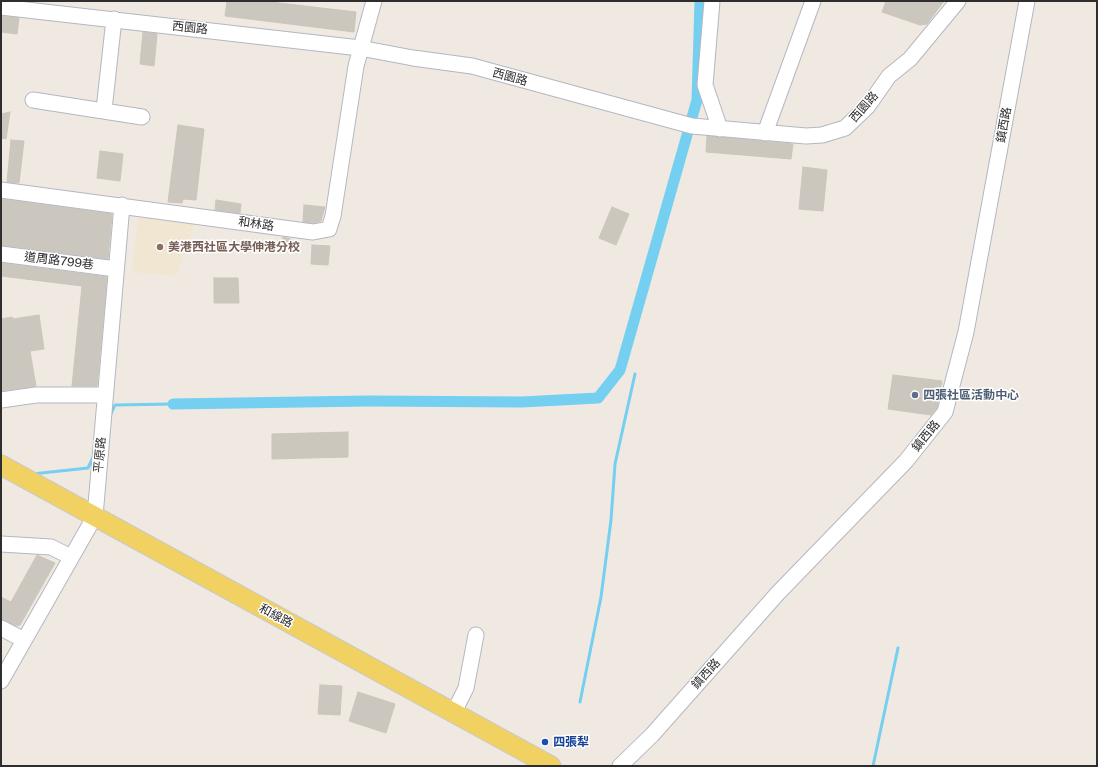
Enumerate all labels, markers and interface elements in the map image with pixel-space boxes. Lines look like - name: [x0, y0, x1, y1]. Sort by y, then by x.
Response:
- street label: 西園路: [171, 19, 209, 37]
- street label: 西園路: [491, 65, 529, 89]
- street label: 西園路: [847, 89, 881, 125]
- street label: 鎮西路: [994, 106, 1014, 144]
- street label: 和林路: [237, 214, 275, 234]
- place label: 美港西社區大學伸港分校: [168, 240, 300, 254]
- marker: 美港西社區大學伸港分校: [155, 242, 165, 252]
- street label: 道周路799巷: [23, 250, 95, 272]
- place label: 四張社區活動中心: [923, 388, 1019, 402]
- marker: 四張社區活動中心: [910, 390, 920, 400]
- street label: 鎮西路: [909, 417, 943, 455]
- street label: 平原路: [91, 436, 109, 474]
- street label: 和線路: [257, 601, 295, 631]
- street label: 鎮西路: [689, 656, 723, 692]
- place label: 四張犁: [553, 735, 589, 749]
- marker: 四張犁: [540, 737, 550, 747]

